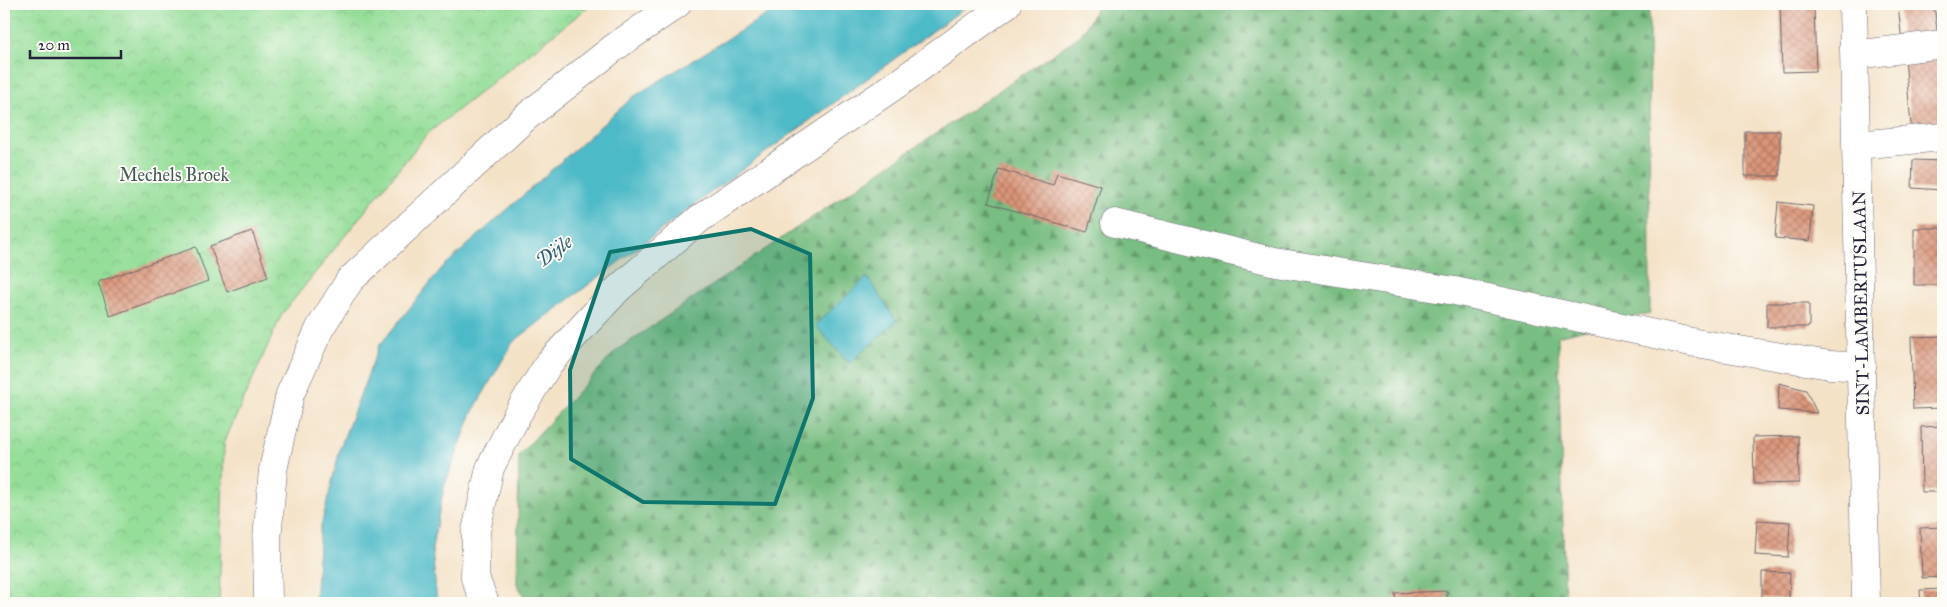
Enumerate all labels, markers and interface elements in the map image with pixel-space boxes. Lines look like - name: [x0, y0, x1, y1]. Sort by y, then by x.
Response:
- scale bar: [30, 28, 121, 60]
- text: 20 m: [38, 36, 70, 54]
- park label: Mechels Broek: [119, 164, 229, 186]
- street label: SINT-LAMBERTUSLAAN: [1848, 190, 1874, 416]
- water label: Dijle: [531, 230, 577, 272]

